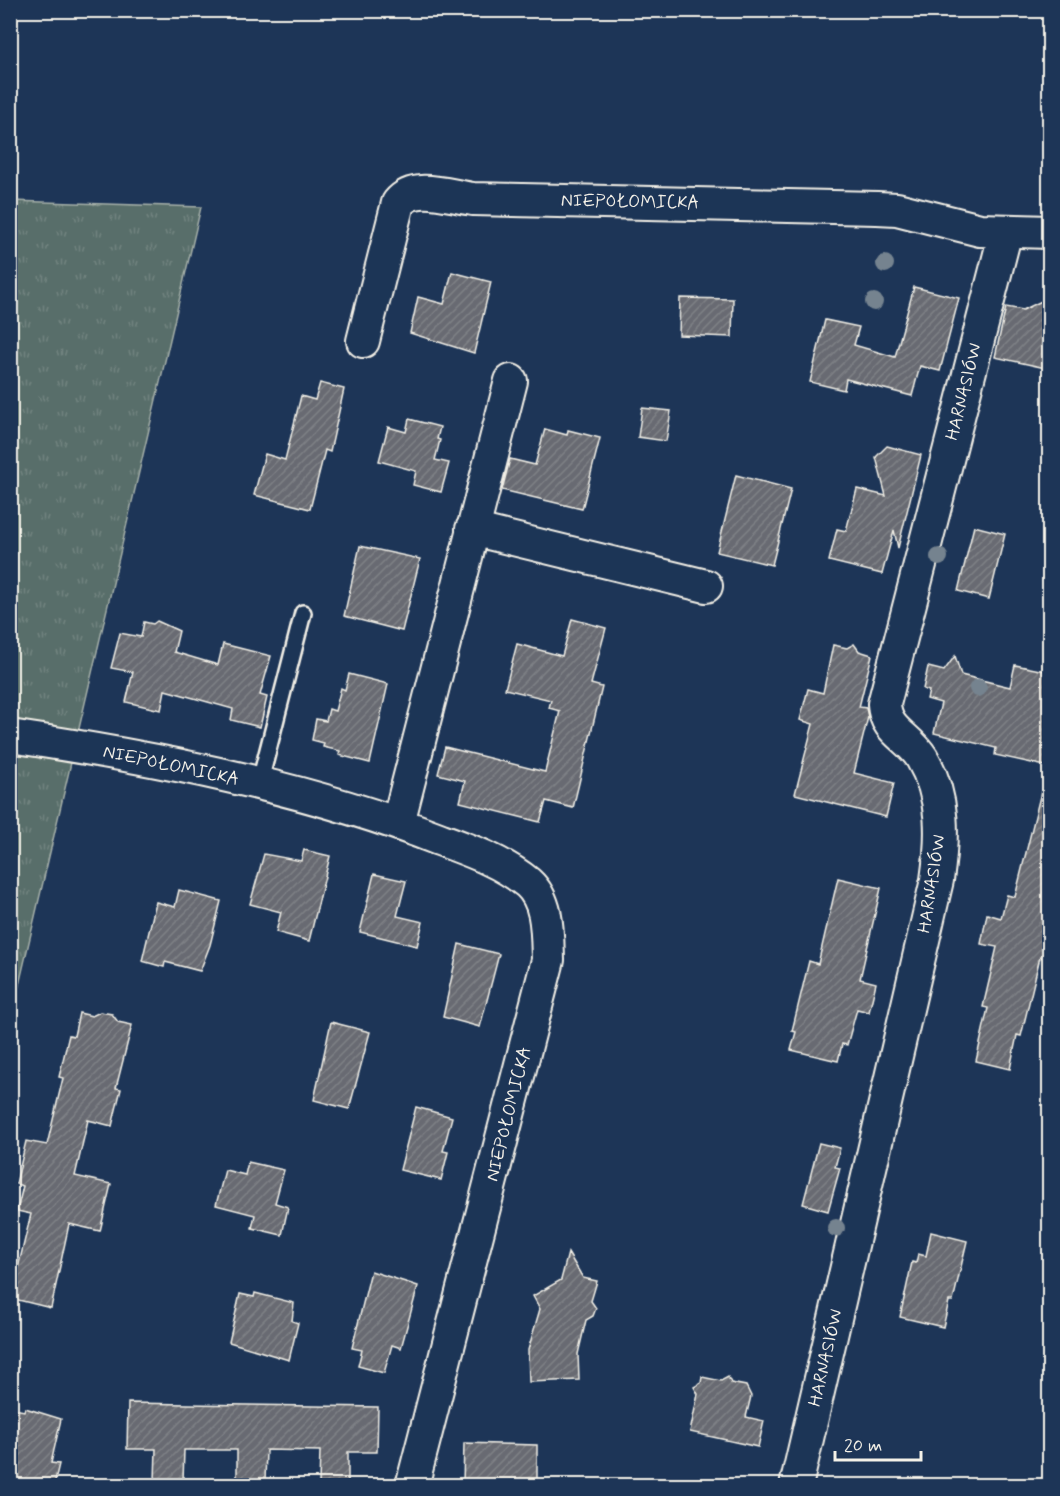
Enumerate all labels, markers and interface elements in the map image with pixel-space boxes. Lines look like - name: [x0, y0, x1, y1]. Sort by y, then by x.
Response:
- street label: NIEPOŁOMICKA: [561, 189, 699, 215]
- street label: HARNASIÓW: [940, 341, 988, 443]
- street label: NIEPOŁOMICKA: [101, 740, 241, 792]
- street label: HARNASIÓW: [912, 833, 952, 935]
- street label: NIEPOŁOMICKA: [481, 1044, 537, 1184]
- street label: HARNASIÓW: [803, 1307, 849, 1409]
- scale bar: [835, 1424, 920, 1462]
- text: 20 m: [844, 1434, 882, 1458]

